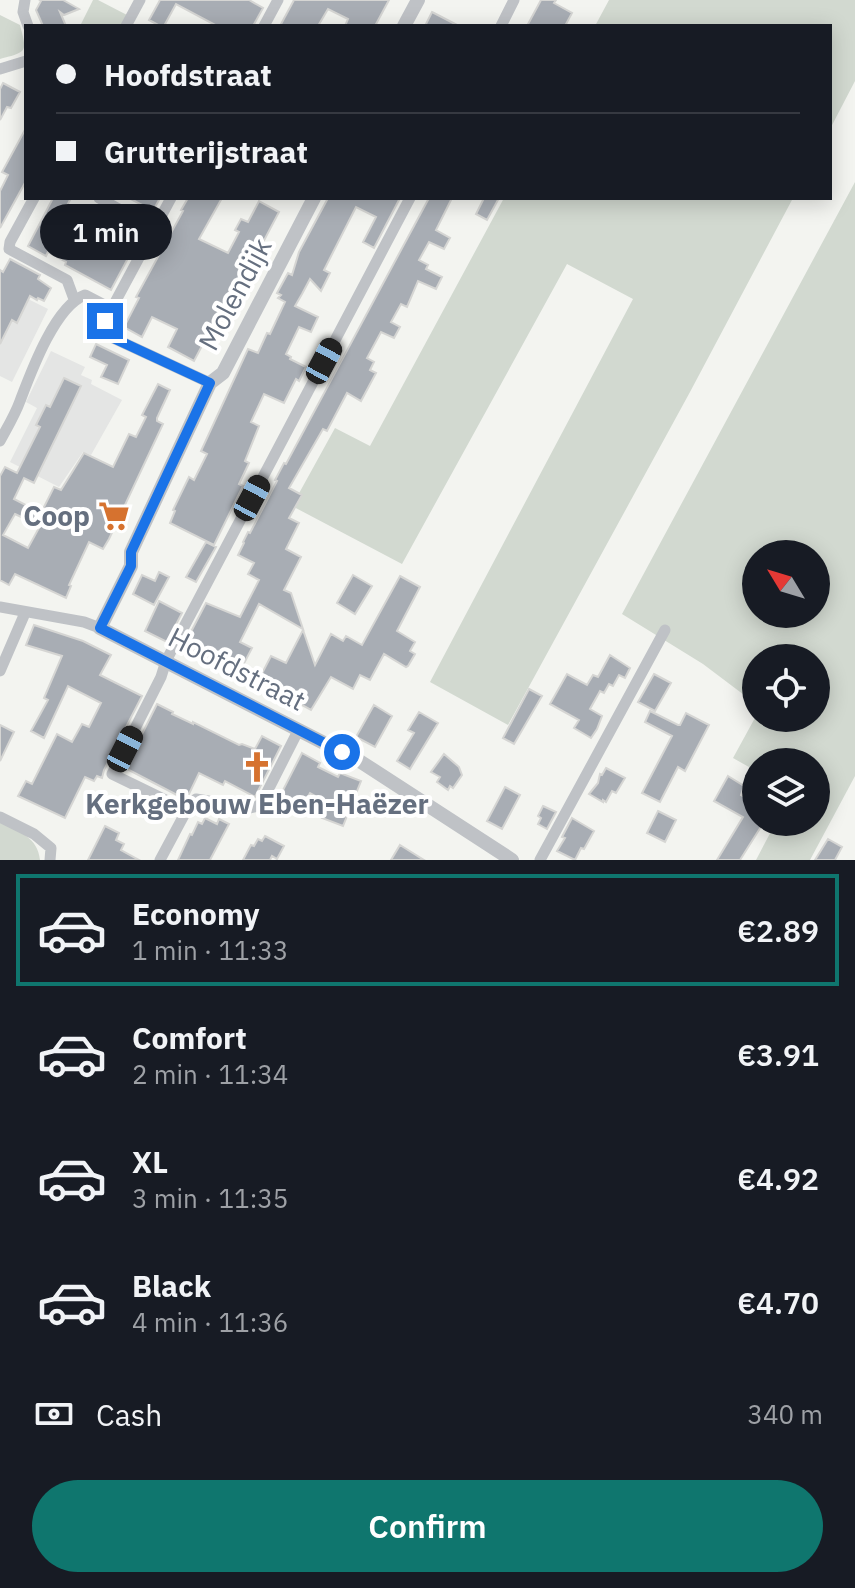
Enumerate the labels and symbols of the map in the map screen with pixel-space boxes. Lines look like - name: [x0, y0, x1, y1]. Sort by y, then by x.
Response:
- callout: 1 min: [39, 205, 171, 261]
- street label: Molendijk: [190, 231, 280, 356]
- route end: [87, 303, 123, 339]
- car: [302, 334, 346, 388]
- car: [230, 471, 274, 525]
- place label: Coop: [23, 497, 90, 534]
- supermarket icon: Coop: [97, 499, 131, 533]
- north arrow: [742, 540, 830, 628]
- street label: Hoofdstraat: [162, 618, 312, 719]
- car: [103, 722, 147, 776]
- route start: [324, 734, 360, 770]
- church icon: Kerkgebouw Eben-Haëzer: [240, 750, 274, 784]
- place label: Kerkgebouw Eben-Haëzer: [85, 785, 429, 822]

